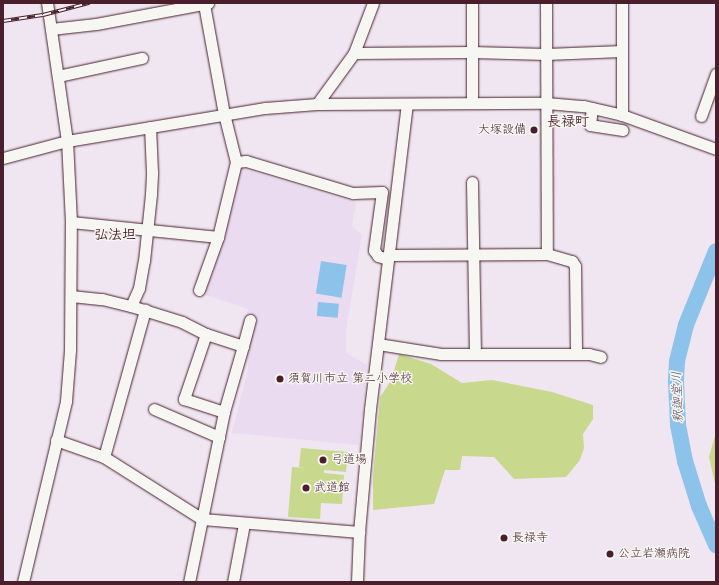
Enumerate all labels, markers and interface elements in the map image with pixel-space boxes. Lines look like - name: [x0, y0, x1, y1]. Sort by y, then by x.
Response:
- district label: 長禄町: [547, 114, 589, 130]
- place label: 大塚設備: [478, 123, 526, 137]
- marker: 大塚設備: [529, 125, 539, 135]
- district label: 弘法坦: [94, 227, 136, 243]
- water label: 釈迦堂川: [669, 371, 687, 423]
- place label: 須賀川市立 第二小学校: [288, 372, 412, 386]
- marker: 須賀川市立 第二小学校: [275, 374, 285, 384]
- place label: 弓道場: [331, 453, 367, 467]
- marker: 弓道場: [318, 455, 328, 465]
- place label: 武道館: [314, 481, 350, 495]
- marker: 武道館: [301, 483, 311, 493]
- place label: 長禄寺: [512, 531, 548, 545]
- marker: 長禄寺: [499, 533, 509, 543]
- place label: 公立岩瀬病院: [618, 547, 690, 561]
- marker: 公立岩瀬病院: [605, 549, 615, 559]

